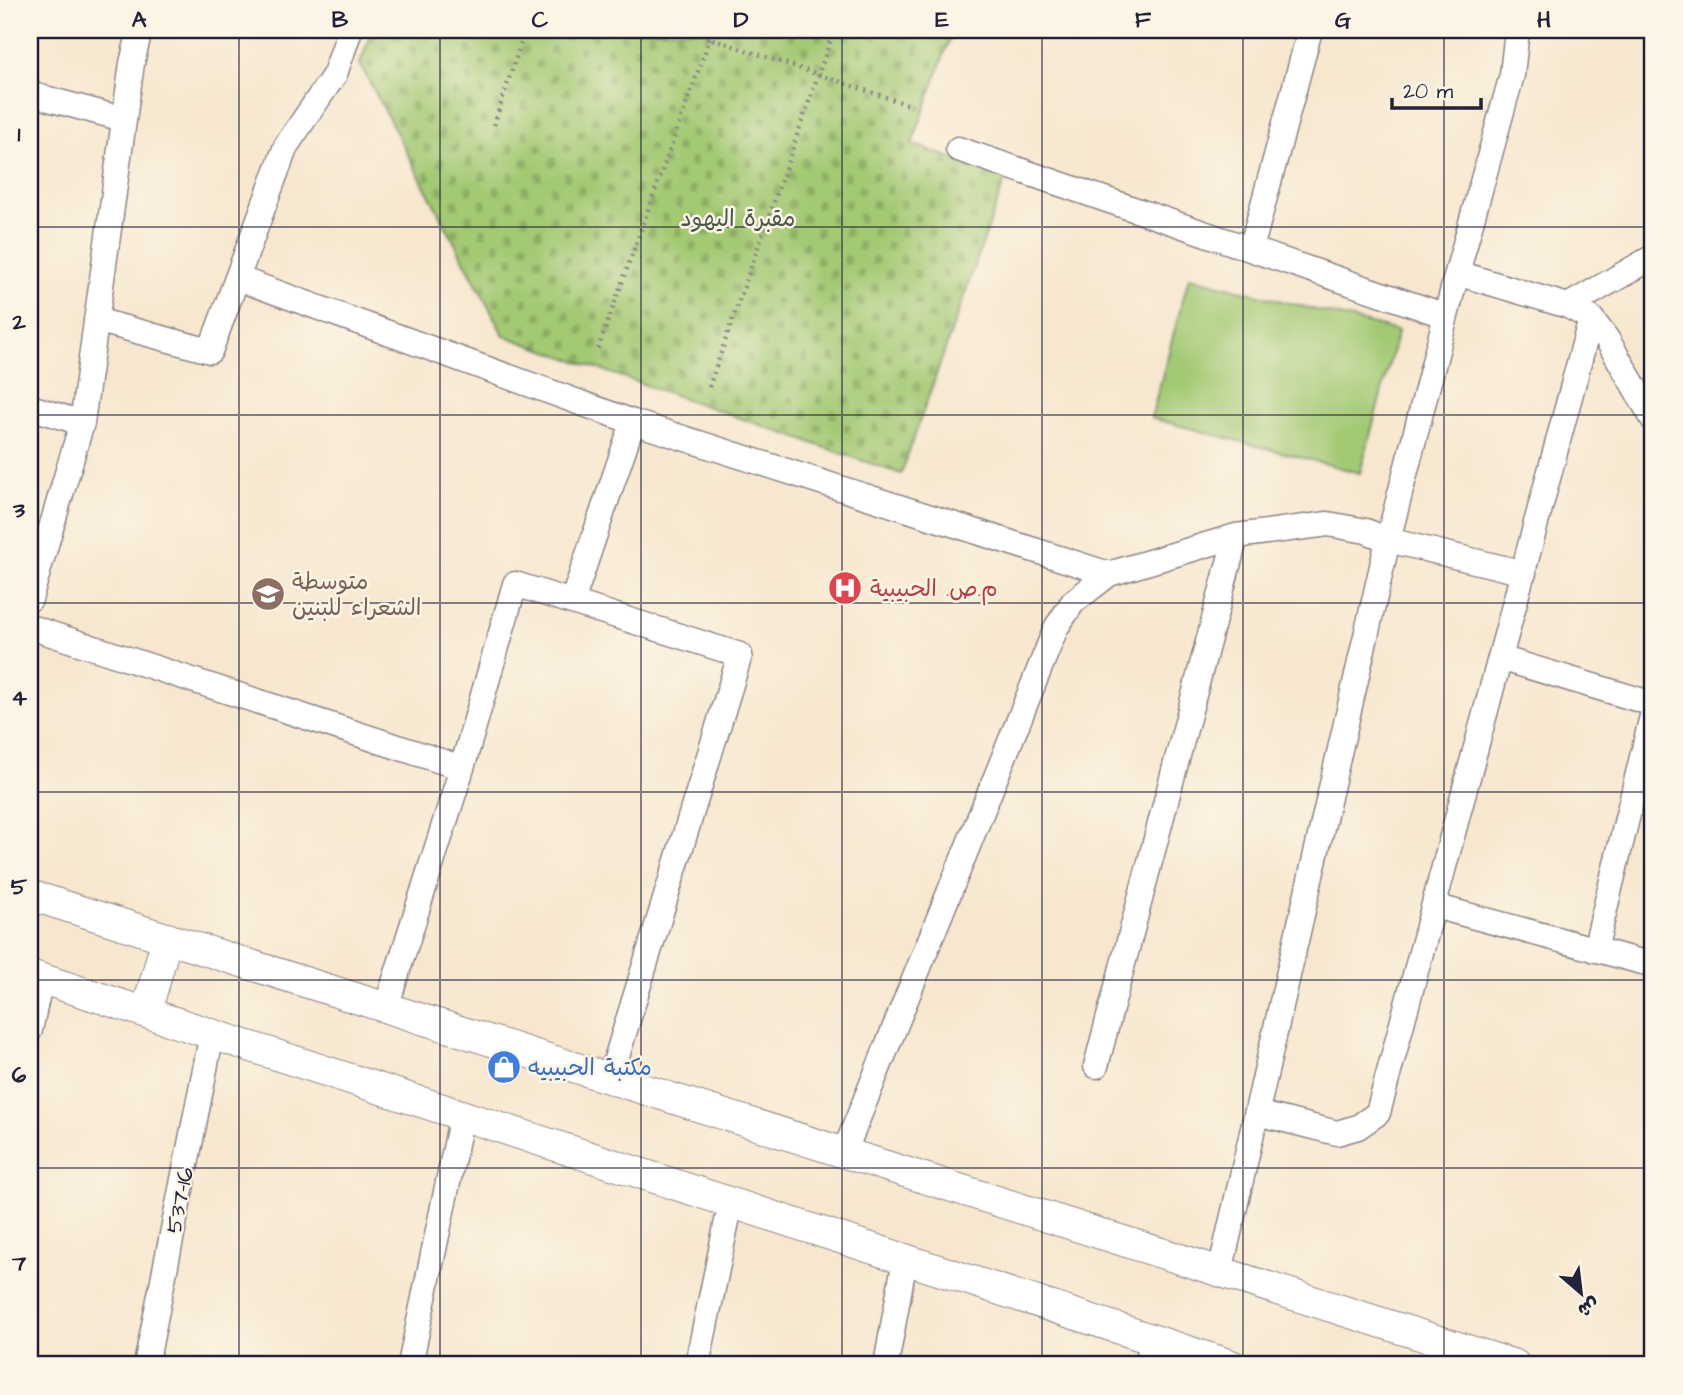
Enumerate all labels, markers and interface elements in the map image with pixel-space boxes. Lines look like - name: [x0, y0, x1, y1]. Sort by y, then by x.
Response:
- text: A: [132, 4, 147, 36]
- text: B: [332, 4, 349, 36]
- text: C: [532, 4, 549, 36]
- text: D: [734, 4, 749, 36]
- text: E: [935, 4, 949, 36]
- text: F: [1135, 4, 1152, 36]
- text: G: [1335, 4, 1351, 36]
- text: H: [1537, 4, 1551, 36]
- scale bar: [1392, 66, 1482, 110]
- text: 20 m: [1403, 77, 1454, 106]
- text: 1: [18, 118, 21, 150]
- park label: مقبرة اليهود: [681, 203, 795, 235]
- text: 2: [11, 306, 26, 338]
- text: 3: [12, 494, 25, 526]
- place label: متوسطة الشعراء للبنين: [292, 566, 421, 624]
- hospital icon: م.ص. الحبيبية: [826, 569, 864, 607]
- place label: م.ص. الحبيبية: [870, 573, 998, 606]
- school or university icon: متوسطة الشعراء للبنين: [249, 575, 287, 613]
- text: 4: [11, 682, 27, 714]
- text: 5: [11, 871, 28, 903]
- shop icon: مكتبة الحبيبيه: [485, 1048, 523, 1086]
- place label: مكتبة الحبيبيه: [528, 1052, 652, 1084]
- text: 6: [12, 1059, 27, 1091]
- street label: 537-16: [158, 1164, 202, 1236]
- text: 7: [11, 1247, 27, 1279]
- north arrow: [1546, 1258, 1616, 1328]
- text: ش: [1573, 1290, 1604, 1324]

